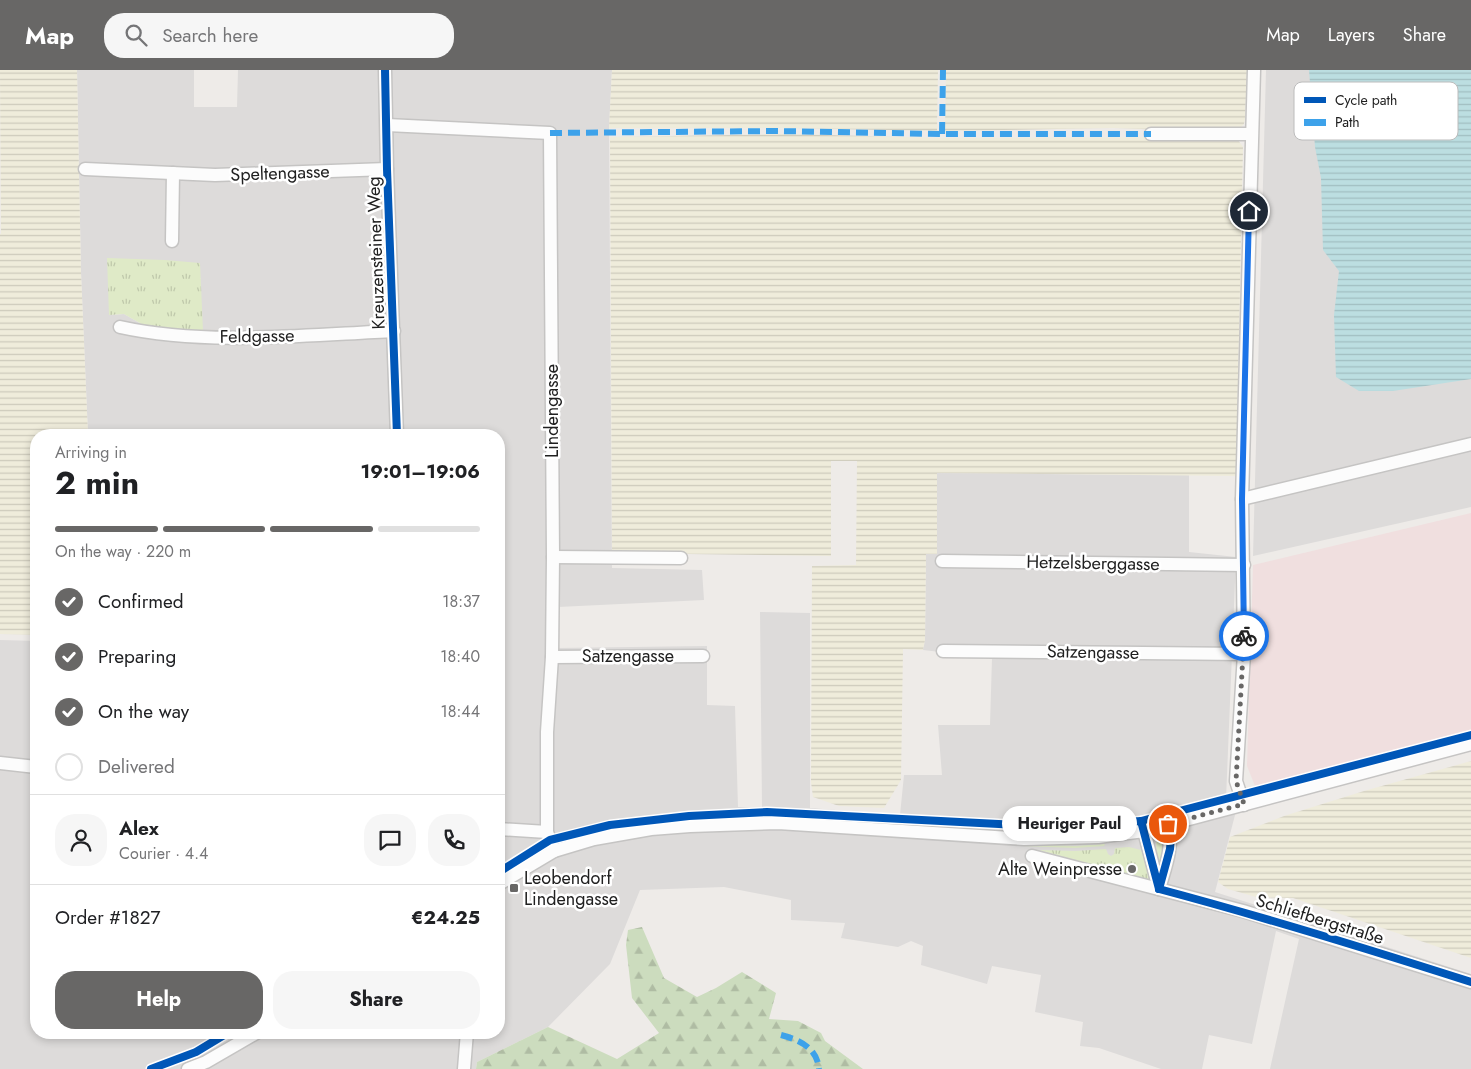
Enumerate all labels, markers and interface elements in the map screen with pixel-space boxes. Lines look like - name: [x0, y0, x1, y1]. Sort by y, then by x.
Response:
- search box: [104, 13, 454, 58]
- text: Map: [25, 18, 74, 53]
- icon: search: [122, 21, 150, 49]
- text: Search here: [162, 22, 258, 49]
- text: Map: [1266, 22, 1300, 48]
- text: Layers: [1328, 22, 1375, 48]
- text: Share: [1403, 22, 1446, 48]
- legend: [1294, 82, 1458, 140]
- text: Cycle path: [1335, 90, 1397, 110]
- text: Path: [1335, 112, 1360, 132]
- street label: Speltengasse: [230, 158, 330, 188]
- street label: Kreuzensteiner Weg: [360, 176, 392, 330]
- pin: [1228, 190, 1270, 232]
- icon: home: [1235, 197, 1263, 225]
- street label: Feldgasse: [219, 322, 295, 350]
- street label: Lindengasse: [539, 364, 565, 458]
- text: Arriving in: [55, 441, 127, 464]
- text: 19:01–19:06: [361, 458, 480, 485]
- text: 2 min: [55, 460, 139, 506]
- text: On the way · 220 m: [55, 540, 191, 563]
- street label: Hetzelsberggasse: [1026, 549, 1160, 577]
- icon: check: [55, 588, 83, 616]
- text: Confirmed: [98, 588, 184, 615]
- text: 18:37: [442, 590, 480, 613]
- courier: [1219, 611, 1269, 661]
- icon: bike: [1230, 622, 1258, 650]
- street label: Satzengasse: [1047, 638, 1139, 666]
- icon: check: [55, 643, 83, 671]
- text: Preparing: [98, 643, 176, 670]
- street label: Satzengasse: [582, 643, 674, 669]
- text: 18:40: [440, 645, 480, 668]
- icon: check: [55, 698, 83, 726]
- text: On the way: [98, 698, 189, 725]
- text: 18:44: [441, 700, 480, 723]
- text: Delivered: [98, 753, 175, 780]
- pin: [1147, 803, 1189, 845]
- callout: Heuriger Paul: [1003, 806, 1138, 842]
- icon: bag: [1154, 810, 1182, 838]
- text: Heuriger Paul: [1018, 812, 1121, 835]
- button: person: [55, 814, 107, 866]
- button: chat: [364, 814, 416, 866]
- button: phone: [428, 814, 480, 866]
- text: Alex: [119, 815, 159, 842]
- text: Courier · 4.4: [119, 842, 208, 865]
- place label: Alte Weinpresse: [998, 856, 1122, 882]
- marker: Alte Weinpresse: [1126, 863, 1138, 875]
- place label: Leobendorf Lindengasse: [524, 865, 618, 912]
- marker: Leobendorf Lindengasse: [508, 882, 520, 894]
- street label: Schliefbergstraße: [1253, 887, 1387, 951]
- text: Order #1827: [55, 904, 161, 931]
- text: €24.25: [411, 904, 480, 931]
- button: Help: [55, 971, 263, 1029]
- button: Share: [273, 971, 480, 1029]

